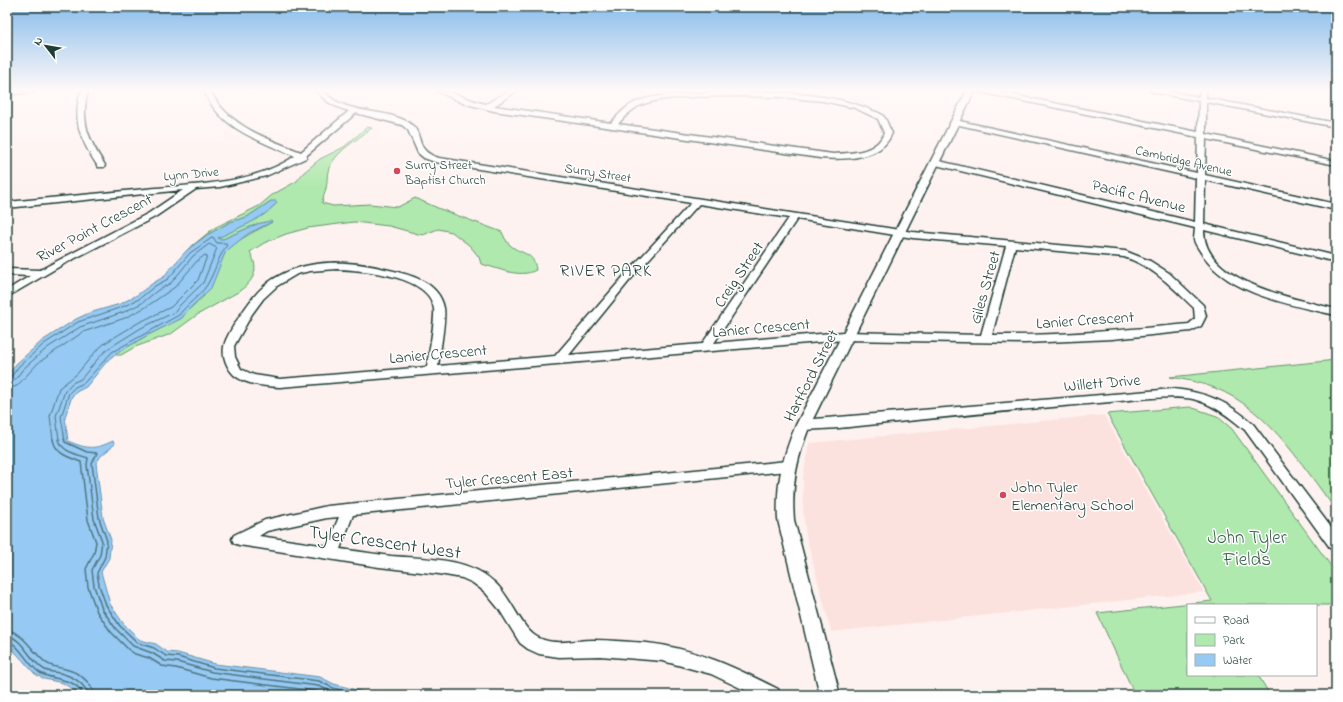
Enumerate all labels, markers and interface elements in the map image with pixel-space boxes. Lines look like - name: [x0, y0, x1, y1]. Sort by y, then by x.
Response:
- north arrow: [26, 26, 66, 66]
- text: N: [30, 34, 47, 49]
- street label: Cambridge Avenue: [1133, 141, 1234, 183]
- place label: Surry Street Baptist Church: [404, 156, 485, 190]
- street label: Surry Street: [563, 159, 633, 189]
- street label: Lynn Drive: [163, 163, 220, 187]
- marker: Surry Street Baptist Church: [392, 166, 402, 176]
- street label: Pacific Avenue: [1089, 174, 1189, 220]
- street label: River Point Crescent: [33, 188, 158, 269]
- street label: Creig Street: [709, 237, 771, 313]
- street label: Giles Street: [964, 247, 1008, 327]
- district label: RIVER PARK: [560, 259, 652, 284]
- street label: Lanier Crescent: [1035, 306, 1135, 336]
- street label: Lanier Crescent: [711, 313, 812, 345]
- street label: Hartford Street: [778, 325, 846, 427]
- street label: Lanier Crescent: [388, 339, 489, 371]
- street label: Willett Drive: [1063, 369, 1142, 399]
- street label: Tyler Crescent East: [444, 461, 575, 497]
- place label: John Tyler Elementary School: [1011, 476, 1134, 518]
- marker: John Tyler Elementary School: [998, 490, 1008, 500]
- street label: Tyler Crescent West: [307, 519, 463, 569]
- park label: John Tyler Fields: [1207, 525, 1287, 574]
- legend: [1187, 604, 1317, 676]
- text: Road: [1223, 612, 1249, 630]
- text: Park: [1223, 632, 1245, 650]
- text: Water: [1223, 652, 1252, 670]

